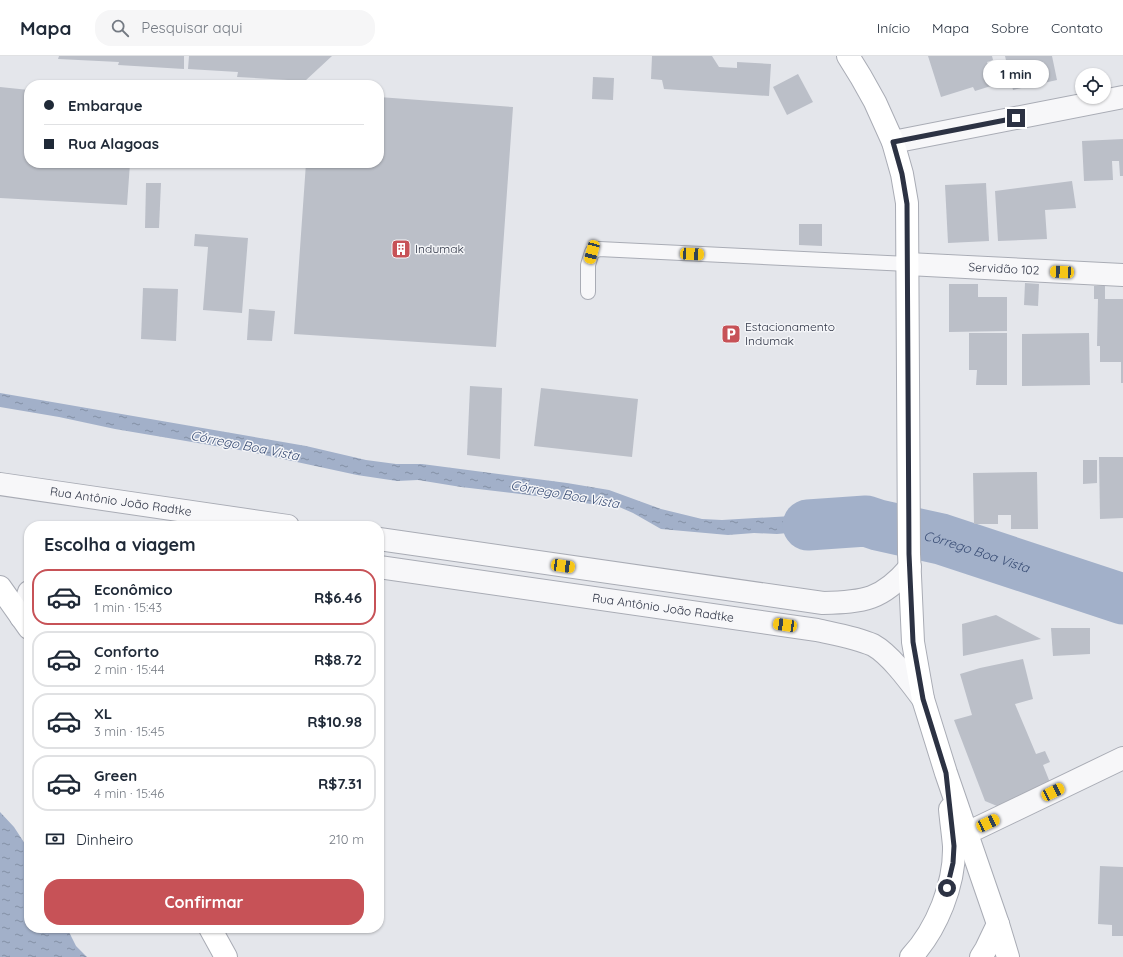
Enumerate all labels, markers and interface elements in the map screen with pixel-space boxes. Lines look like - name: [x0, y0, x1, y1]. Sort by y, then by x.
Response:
- search box: [95, 10, 375, 46]
- text: Mapa: [20, 16, 71, 40]
- icon: search: [109, 17, 131, 39]
- text: Pesquisar aqui: [141, 18, 243, 37]
- text: Início: [877, 19, 910, 37]
- text: Mapa: [932, 19, 969, 37]
- text: Sobre: [991, 19, 1029, 37]
- text: Contato: [1051, 19, 1103, 37]
- callout: 1 min: [983, 60, 1049, 88]
- text: 1 min: [1000, 66, 1032, 82]
- map controls: [1075, 68, 1111, 104]
- button: locate: [1075, 68, 1111, 104]
- text: Embarque: [68, 96, 143, 115]
- route end: [1007, 109, 1025, 127]
- text: Rua Alagoas: [68, 134, 159, 153]
- building icon: Indumak: [390, 238, 412, 260]
- car: [583, 239, 601, 265]
- place label: Indumak: [415, 241, 464, 256]
- car: [680, 247, 704, 261]
- street label: Servidão 102: [968, 259, 1040, 278]
- car: [1050, 265, 1074, 279]
- place label: Estacionamento Indumak: [745, 319, 835, 348]
- parking icon: Estacionamento Indumak: [720, 323, 742, 345]
- water label: Córrego Boa Vista: [189, 427, 302, 464]
- water label: Córrego Boa Vista: [509, 477, 622, 512]
- street label: Rua Antônio João Radtke: [49, 483, 193, 519]
- water label: Córrego Boa Vista: [922, 527, 1033, 576]
- text: Escolha a viagem: [44, 533, 196, 556]
- car: [550, 558, 576, 574]
- icon: car: [46, 579, 82, 615]
- text: Econômico: [94, 580, 173, 599]
- text: R$6.46: [314, 588, 362, 607]
- street label: Rua Antônio João Radtke: [591, 590, 735, 625]
- text: 1 min · 15:43: [94, 599, 162, 615]
- car: [772, 617, 798, 633]
- icon: car: [46, 641, 82, 677]
- text: Conforto: [94, 642, 159, 661]
- text: R$8.72: [314, 650, 362, 669]
- text: 2 min · 15:44: [94, 661, 165, 677]
- icon: car: [46, 703, 82, 739]
- text: XL: [94, 704, 112, 723]
- text: R$10.98: [307, 712, 362, 731]
- text: 3 min · 15:45: [94, 723, 165, 739]
- icon: car: [46, 765, 82, 801]
- text: Green: [94, 766, 137, 785]
- text: R$7.31: [318, 774, 362, 793]
- car: [1040, 781, 1066, 803]
- text: 4 min · 15:46: [94, 785, 164, 801]
- car: [975, 812, 1001, 834]
- icon: cash: [44, 828, 66, 850]
- text: Dinheiro: [76, 830, 133, 849]
- text: 210 m: [329, 831, 364, 847]
- button: Confirmar: [44, 879, 364, 925]
- route start: [938, 879, 956, 897]

